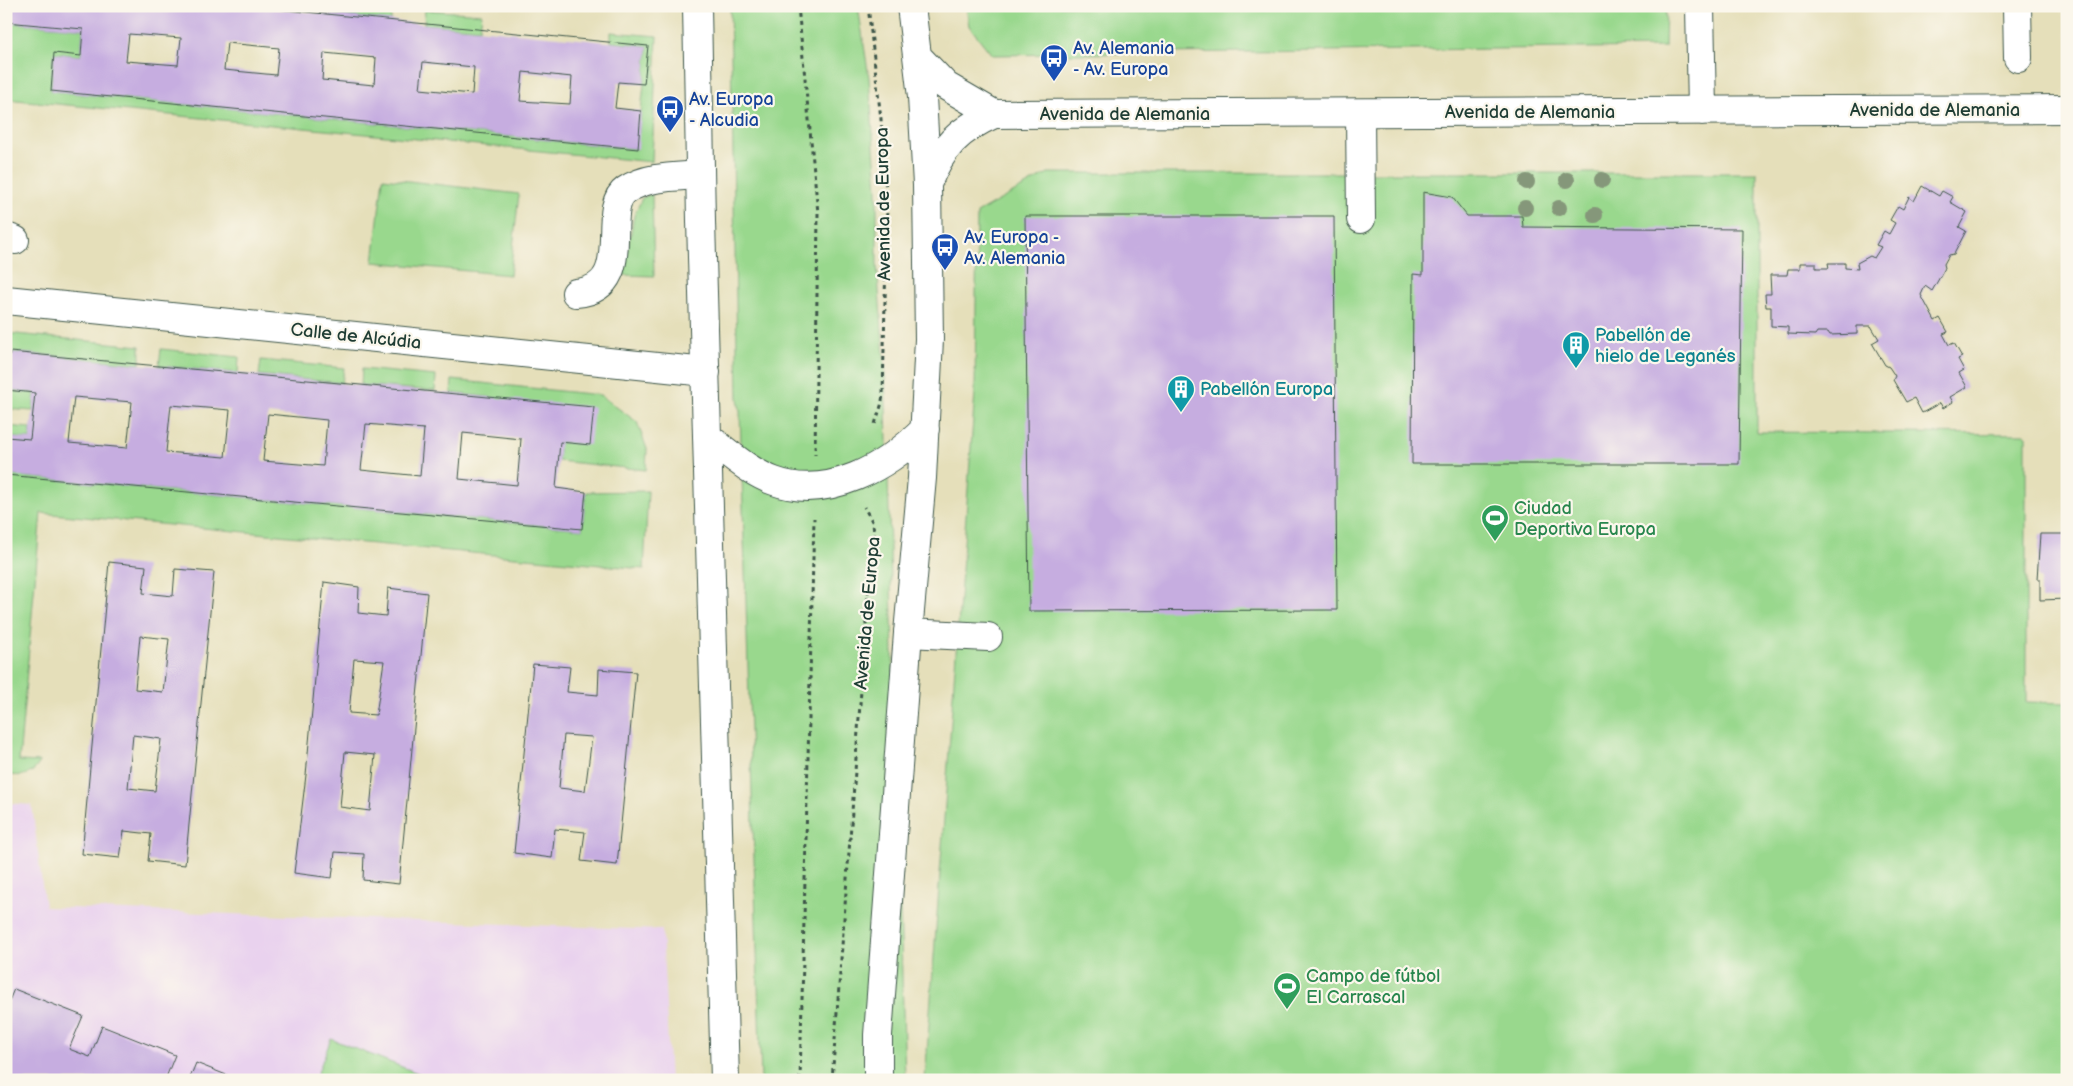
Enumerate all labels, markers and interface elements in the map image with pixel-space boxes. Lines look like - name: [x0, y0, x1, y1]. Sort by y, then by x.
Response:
- place label: Av. Alemania - Av. Europa: [1073, 38, 1174, 80]
- bus stop icon: Av. Alemania - Av. Europa: [1039, 43, 1069, 82]
- place label: Av. Europa - Alcudia: [689, 89, 774, 131]
- bus stop icon: Av. Europa - Alcudia: [655, 94, 685, 133]
- street label: Avenida de Alemania: [1850, 100, 2020, 121]
- street label: Avenida de Alemania: [1445, 102, 1615, 123]
- street label: Avenida de Alemania: [1040, 104, 1210, 125]
- street label: Avenida de Europa: [872, 127, 895, 281]
- place label: Av. Europa - Av. Alemania: [964, 227, 1065, 269]
- bus stop icon: Av. Europa - Av. Alemania: [930, 232, 960, 271]
- street label: Calle de Alcúdia: [290, 319, 422, 354]
- place label: Pabellón de hielo de Leganés: [1595, 325, 1736, 367]
- building icon: Pabellón de hielo de Leganés: [1561, 330, 1591, 369]
- building icon: Pabellón Europa: [1166, 374, 1196, 413]
- place label: Pabellón Europa: [1200, 379, 1333, 400]
- place label: Ciudad Deportiva Europa: [1514, 498, 1656, 540]
- sports icon: Ciudad Deportiva Europa: [1480, 503, 1510, 542]
- street label: Avenida de Europa: [850, 536, 885, 690]
- place label: Campo de fútbol El Carrascal: [1306, 966, 1440, 1008]
- sports icon: Campo de fútbol El Carrascal: [1272, 971, 1302, 1010]

